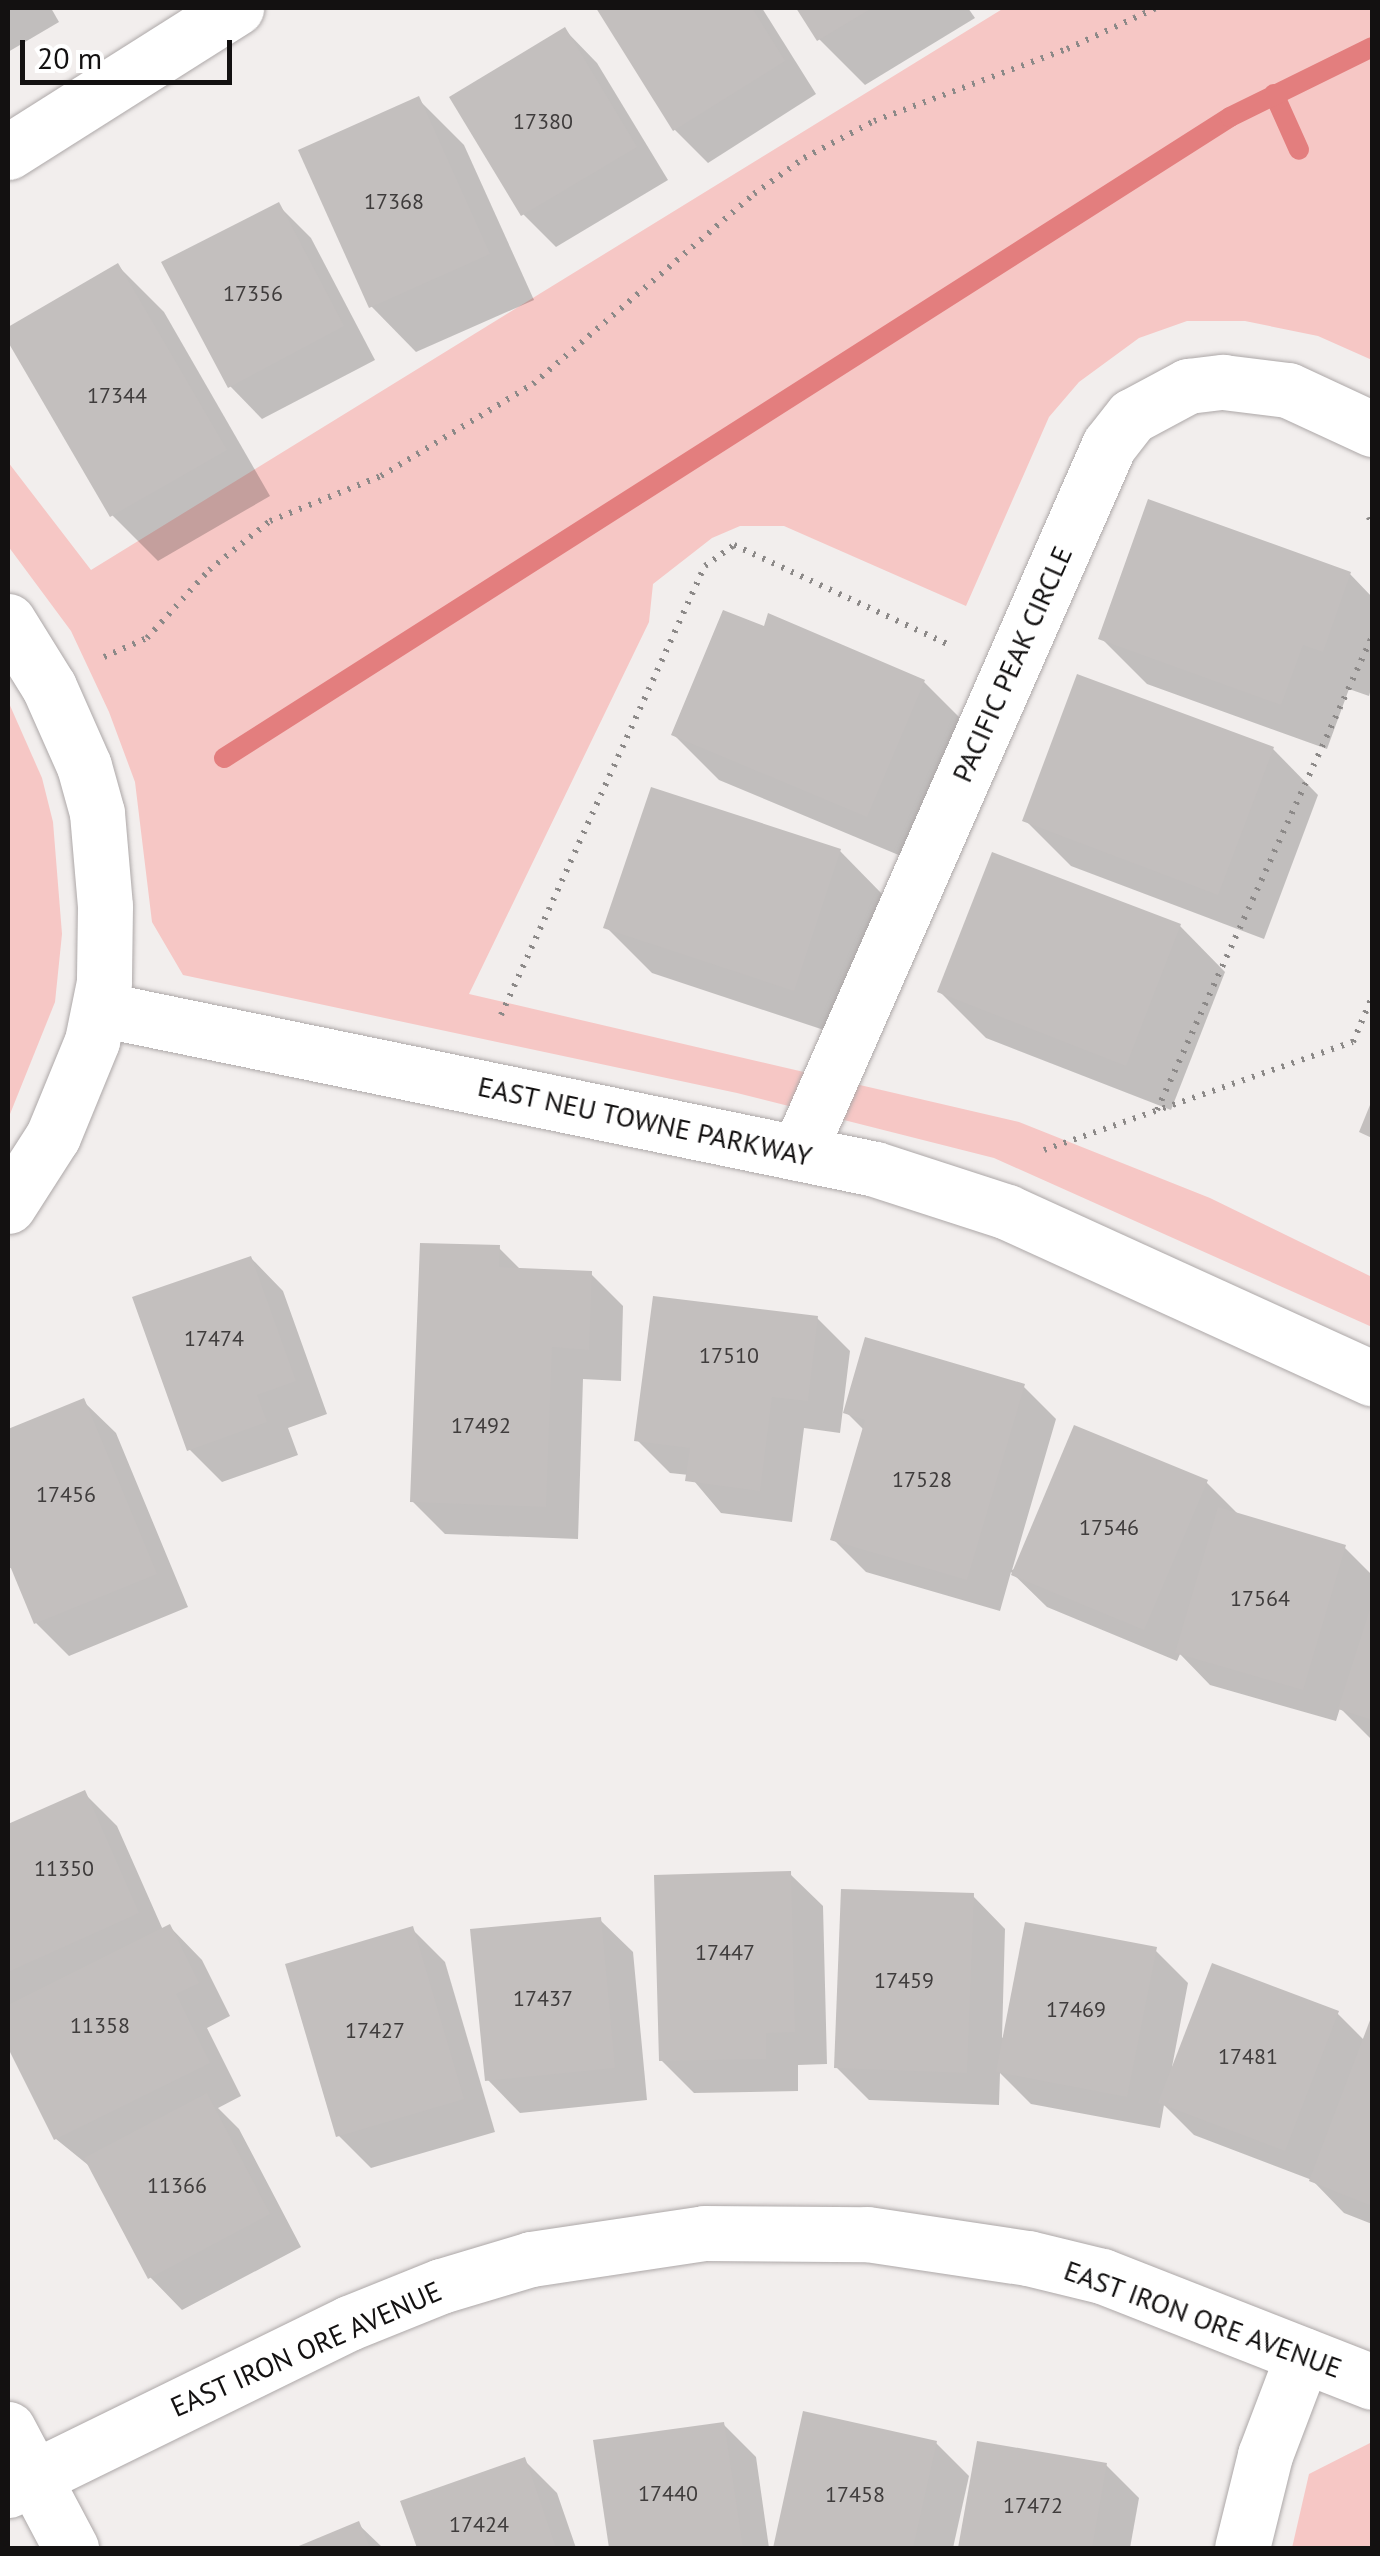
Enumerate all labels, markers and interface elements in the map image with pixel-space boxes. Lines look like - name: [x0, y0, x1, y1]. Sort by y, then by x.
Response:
- scale bar: [25, 20, 238, 82]
- text: 20 m: [37, 38, 102, 77]
- house number: 17380: [513, 109, 573, 135]
- house number: 17368: [364, 189, 424, 215]
- house number: 17356: [223, 281, 283, 307]
- house number: 17344: [87, 383, 147, 409]
- street label: PACIFIC PEAK CIRCLE: [945, 540, 1079, 788]
- street label: EAST NEU TOWNE PARKWAY: [474, 1069, 816, 1173]
- house number: 17474: [184, 1326, 244, 1352]
- house number: 17510: [699, 1343, 759, 1369]
- house number: 17492: [451, 1413, 511, 1439]
- house number: 17528: [892, 1467, 952, 1493]
- house number: 17456: [36, 1482, 96, 1508]
- house number: 17546: [1079, 1515, 1139, 1541]
- house number: 17564: [1230, 1586, 1290, 1612]
- house number: 11350: [34, 1856, 94, 1882]
- house number: 17447: [695, 1940, 755, 1966]
- house number: 17459: [874, 1968, 934, 1994]
- house number: 17437: [513, 1986, 573, 2012]
- house number: 17469: [1046, 1997, 1106, 2023]
- house number: 11358: [70, 2013, 130, 2039]
- house number: 17427: [345, 2018, 405, 2044]
- house number: 17481: [1218, 2044, 1278, 2070]
- house number: 11366: [147, 2173, 207, 2199]
- street label: EAST IRON ORE AVENUE: [1059, 2253, 1347, 2385]
- street label: EAST IRON ORE AVENUE: [165, 2274, 447, 2424]
- house number: 17440: [638, 2481, 698, 2507]
- house number: 17458: [825, 2482, 885, 2508]
- house number: 17472: [1003, 2493, 1063, 2519]
- house number: 17424: [449, 2512, 509, 2538]

